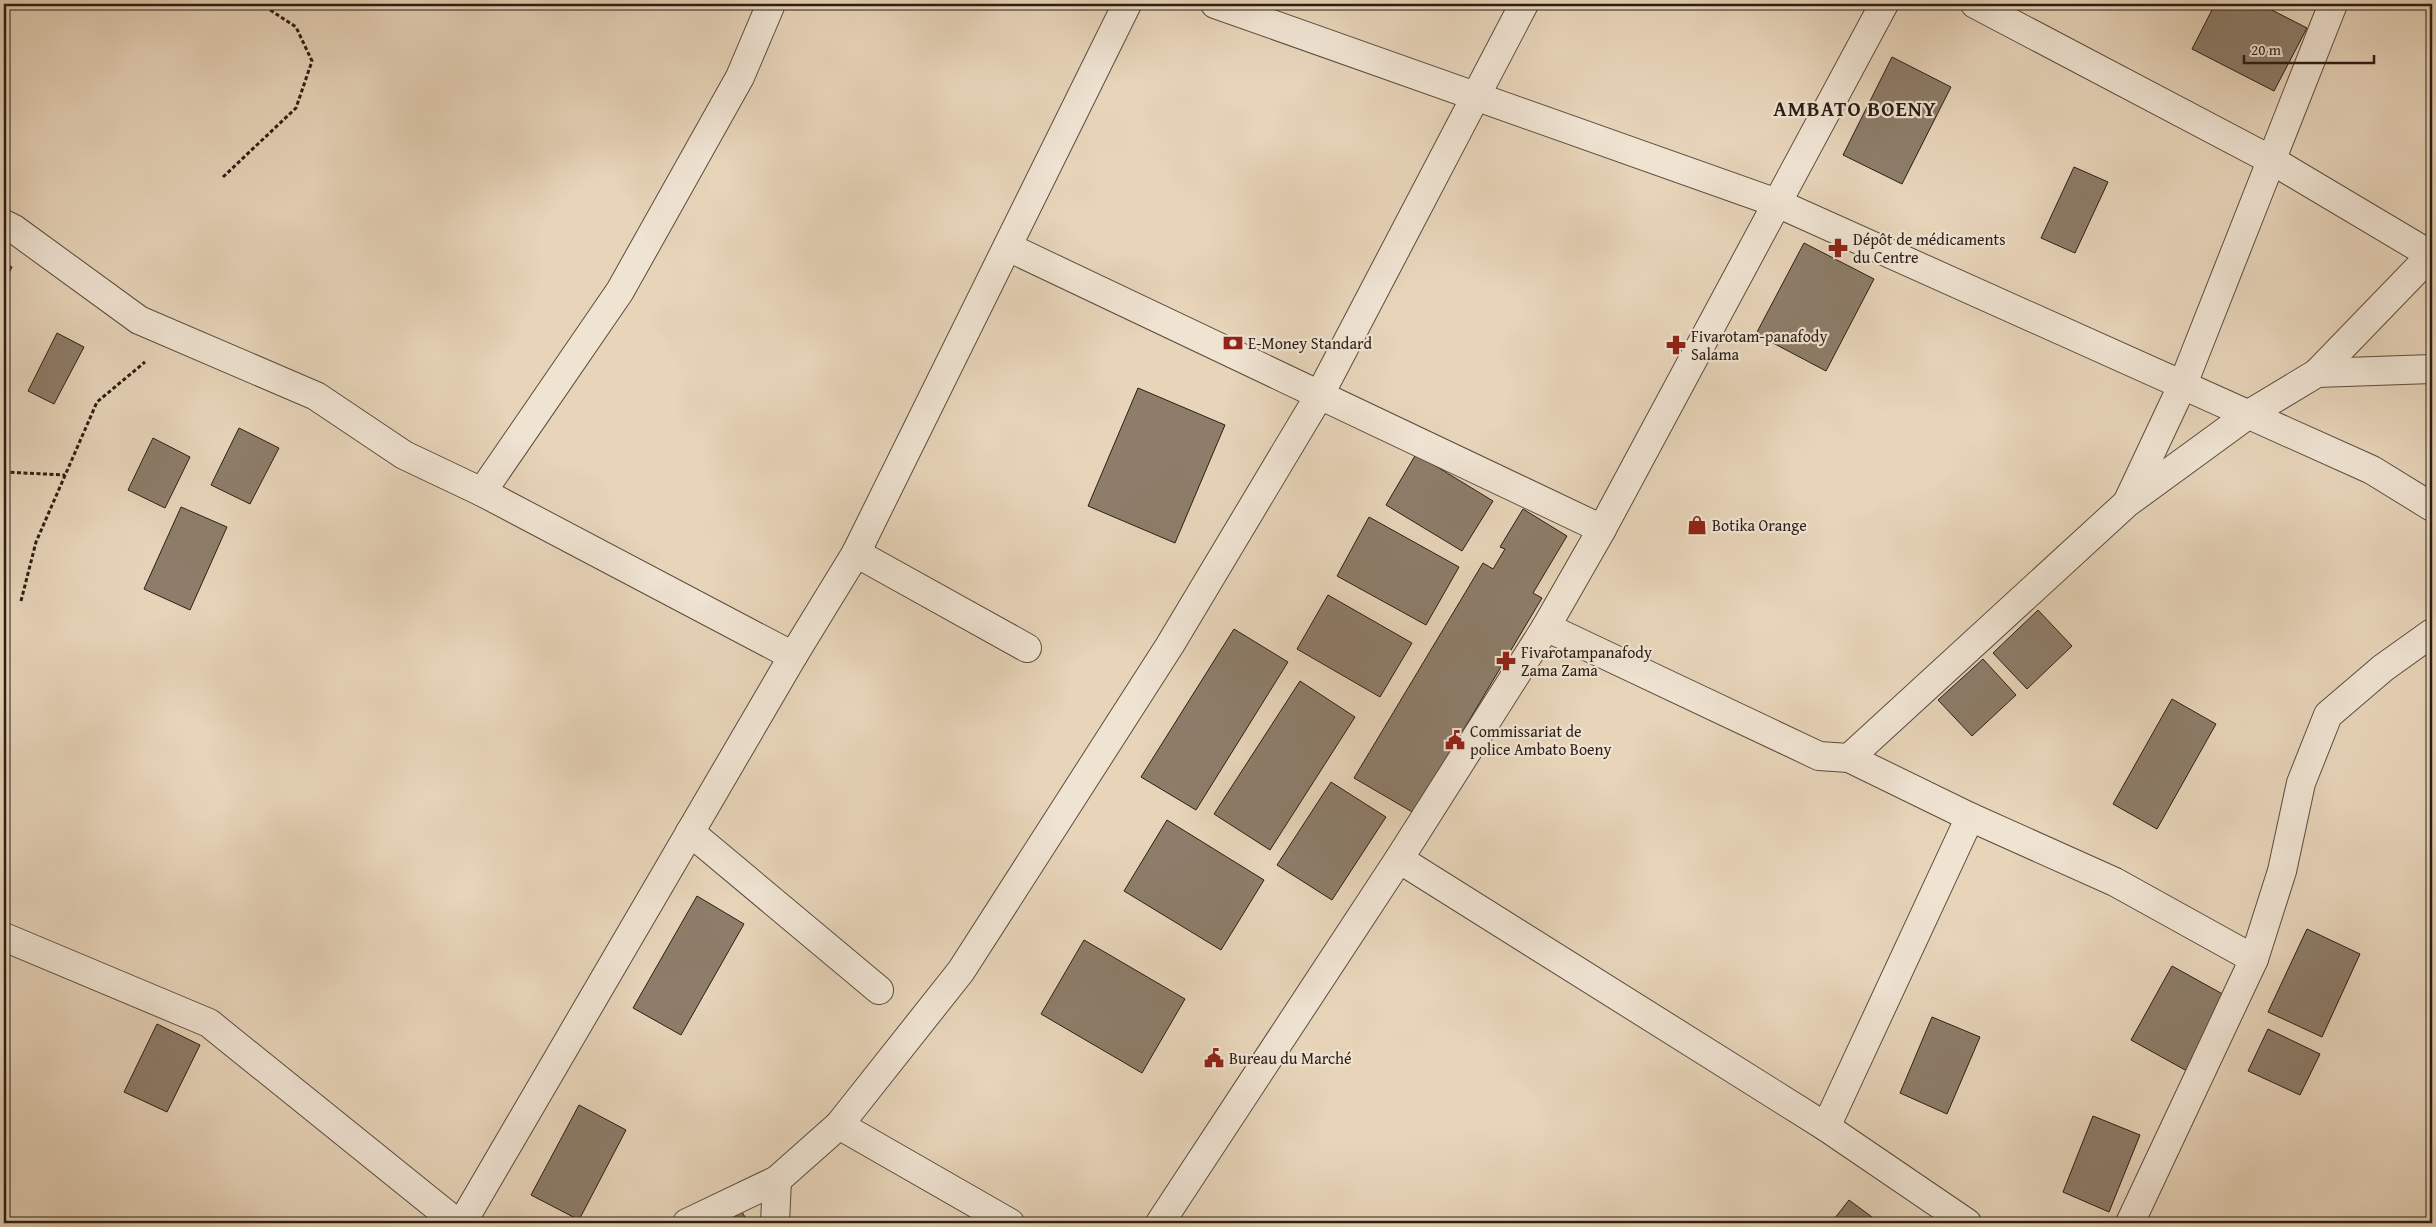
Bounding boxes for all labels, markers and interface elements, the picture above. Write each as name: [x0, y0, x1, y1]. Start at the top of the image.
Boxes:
scale bar: [2244, 32, 2374, 64]
text: 20 m: [2251, 39, 2282, 60]
district label: AMBATO BOENY: [1773, 93, 1937, 124]
place label: Dépôt de médicaments du Centre: [1853, 227, 2006, 269]
pharmacy icon: Dépôt de médicaments du Centre: [1827, 237, 1849, 259]
place label: Fivarotam-panafody Salama: [1691, 324, 1827, 366]
place label: E-Money Standard: [1248, 331, 1372, 355]
bank icon: E-Money Standard: [1222, 332, 1244, 354]
pharmacy icon: Fivarotam-panafody Salama: [1665, 334, 1687, 356]
place label: Botika Orange: [1712, 513, 1807, 537]
shop icon: Botika Orange: [1686, 514, 1708, 536]
place label: Fivarotampanafody Zama Zama: [1521, 640, 1652, 682]
pharmacy icon: Fivarotampanafody Zama Zama: [1495, 650, 1517, 672]
place label: Commissariat de police Ambato Boeny: [1470, 719, 1612, 761]
public building icon: Commissariat de police Ambato Boeny: [1444, 729, 1466, 751]
place label: Bureau du Marché: [1229, 1046, 1351, 1070]
public building icon: Bureau du Marché: [1203, 1047, 1225, 1069]

